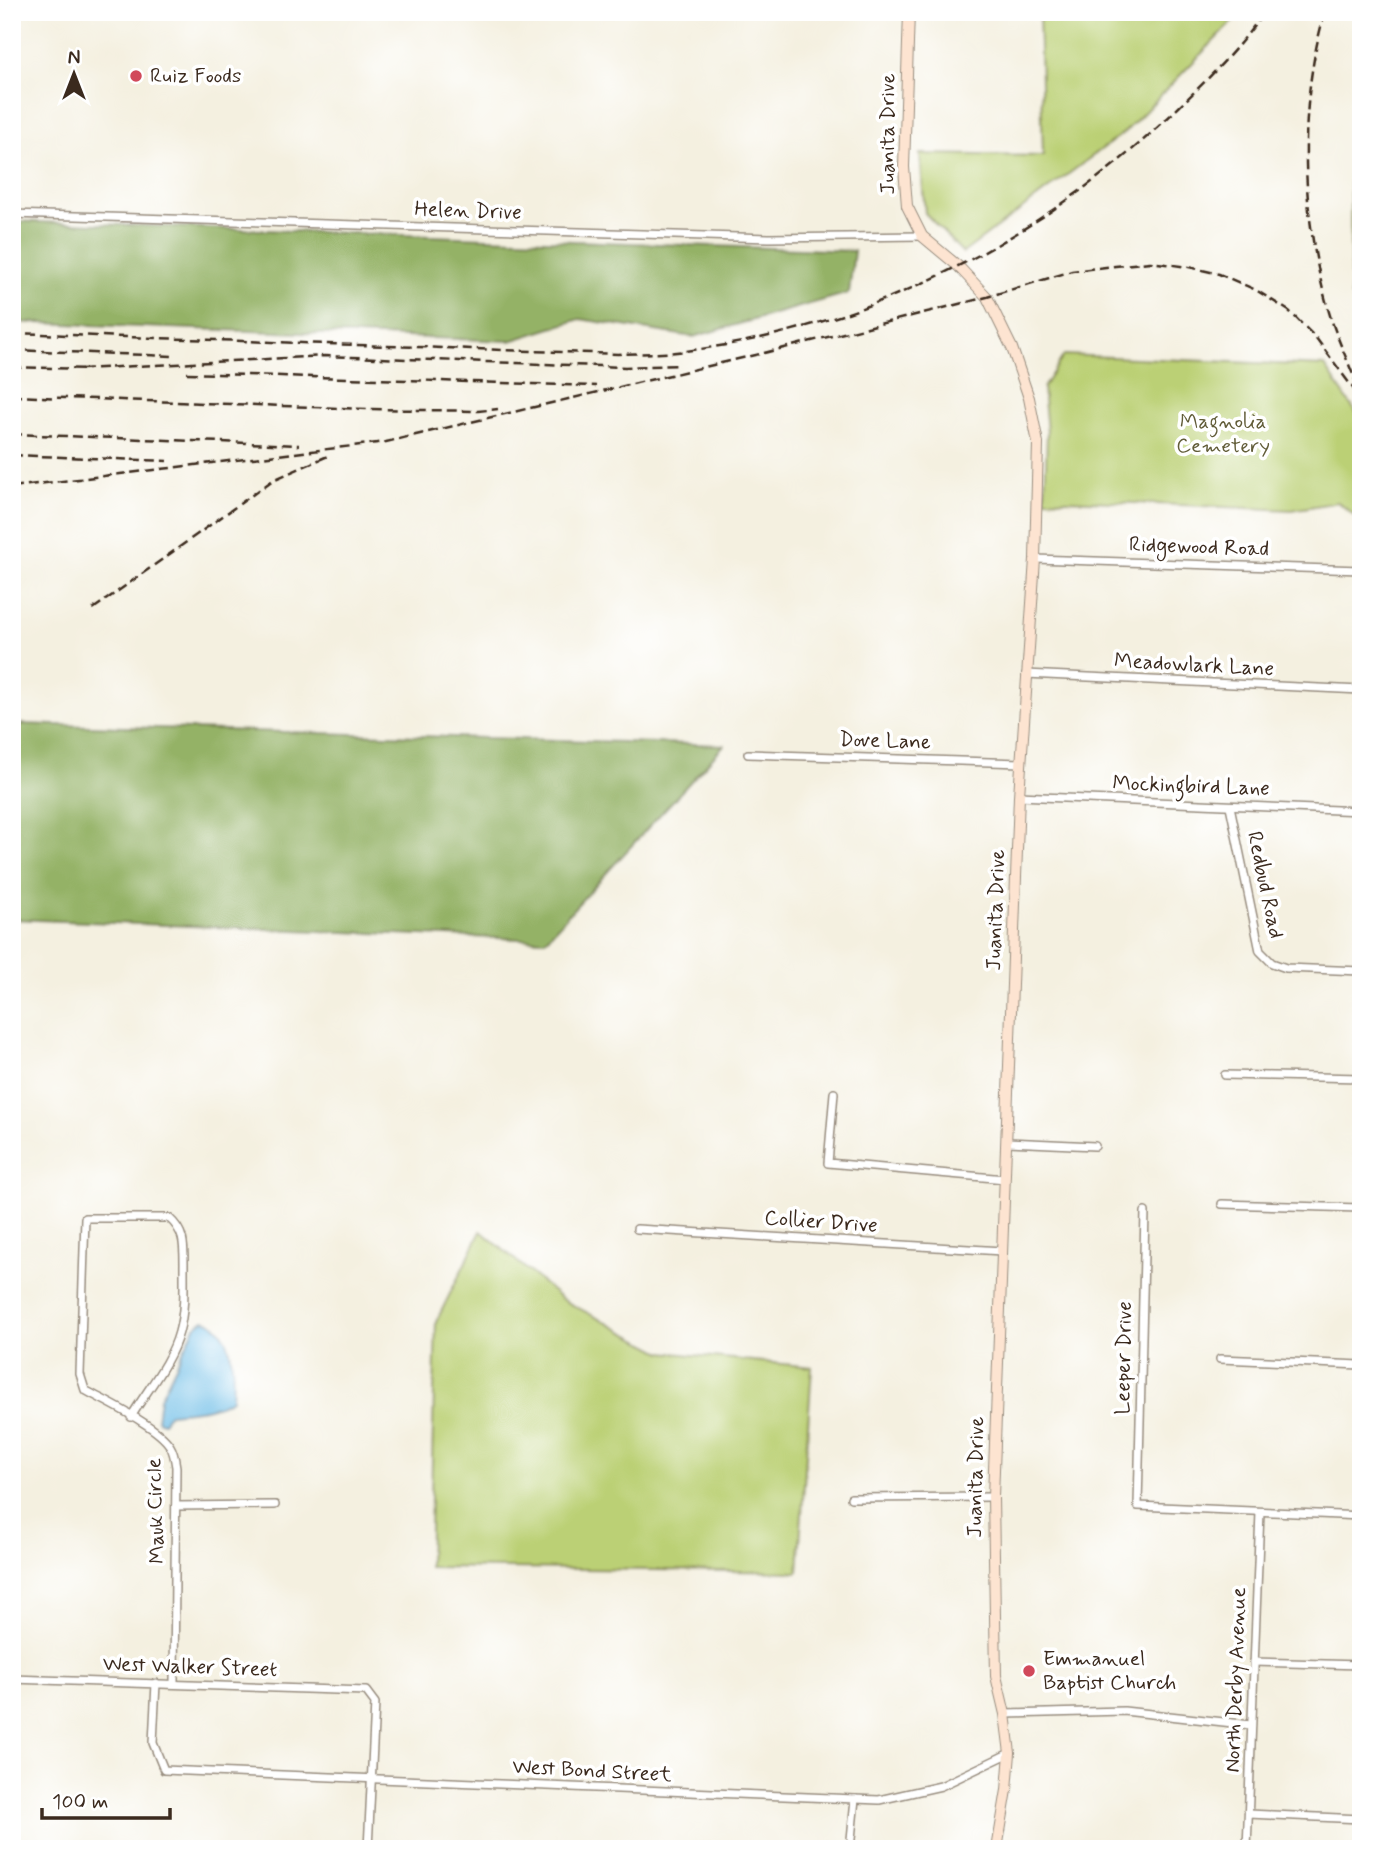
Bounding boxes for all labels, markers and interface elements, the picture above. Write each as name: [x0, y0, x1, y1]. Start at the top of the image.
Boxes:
north arrow: [38, 38, 108, 108]
text: N: [68, 46, 80, 71]
place label: Ruiz Foods: [150, 62, 241, 90]
marker: Ruiz Foods: [128, 68, 144, 84]
street label: Juanita Drive: [874, 73, 902, 195]
street label: Helen Drive: [414, 195, 522, 227]
park label: Magnolia Cemetery: [1176, 408, 1270, 460]
street label: Ridgewood Road: [1128, 531, 1270, 564]
street label: Meadowlark Lane: [1113, 647, 1275, 683]
street label: Dove Lane: [839, 725, 931, 757]
street label: Mockingbird Lane: [1112, 769, 1270, 805]
street label: Redbud Road: [1240, 829, 1290, 941]
street label: Juanita Drive: [980, 849, 1012, 971]
street label: Collier Drive: [763, 1204, 879, 1240]
street label: Leeper Drive: [1109, 1301, 1139, 1415]
street label: Juanita Drive: [961, 1416, 991, 1538]
street label: Mauk Circle: [140, 1458, 172, 1564]
street label: North Derby Avenue: [1219, 1587, 1253, 1773]
place label: Emmanuel Baptist Church: [1043, 1645, 1176, 1697]
street label: West Walker Street: [102, 1650, 278, 1684]
marker: Emmanuel Baptist Church: [1021, 1663, 1037, 1679]
street label: West Bond Street: [512, 1753, 673, 1789]
scale bar: [42, 1777, 170, 1821]
text: 100 m: [52, 1788, 108, 1816]

